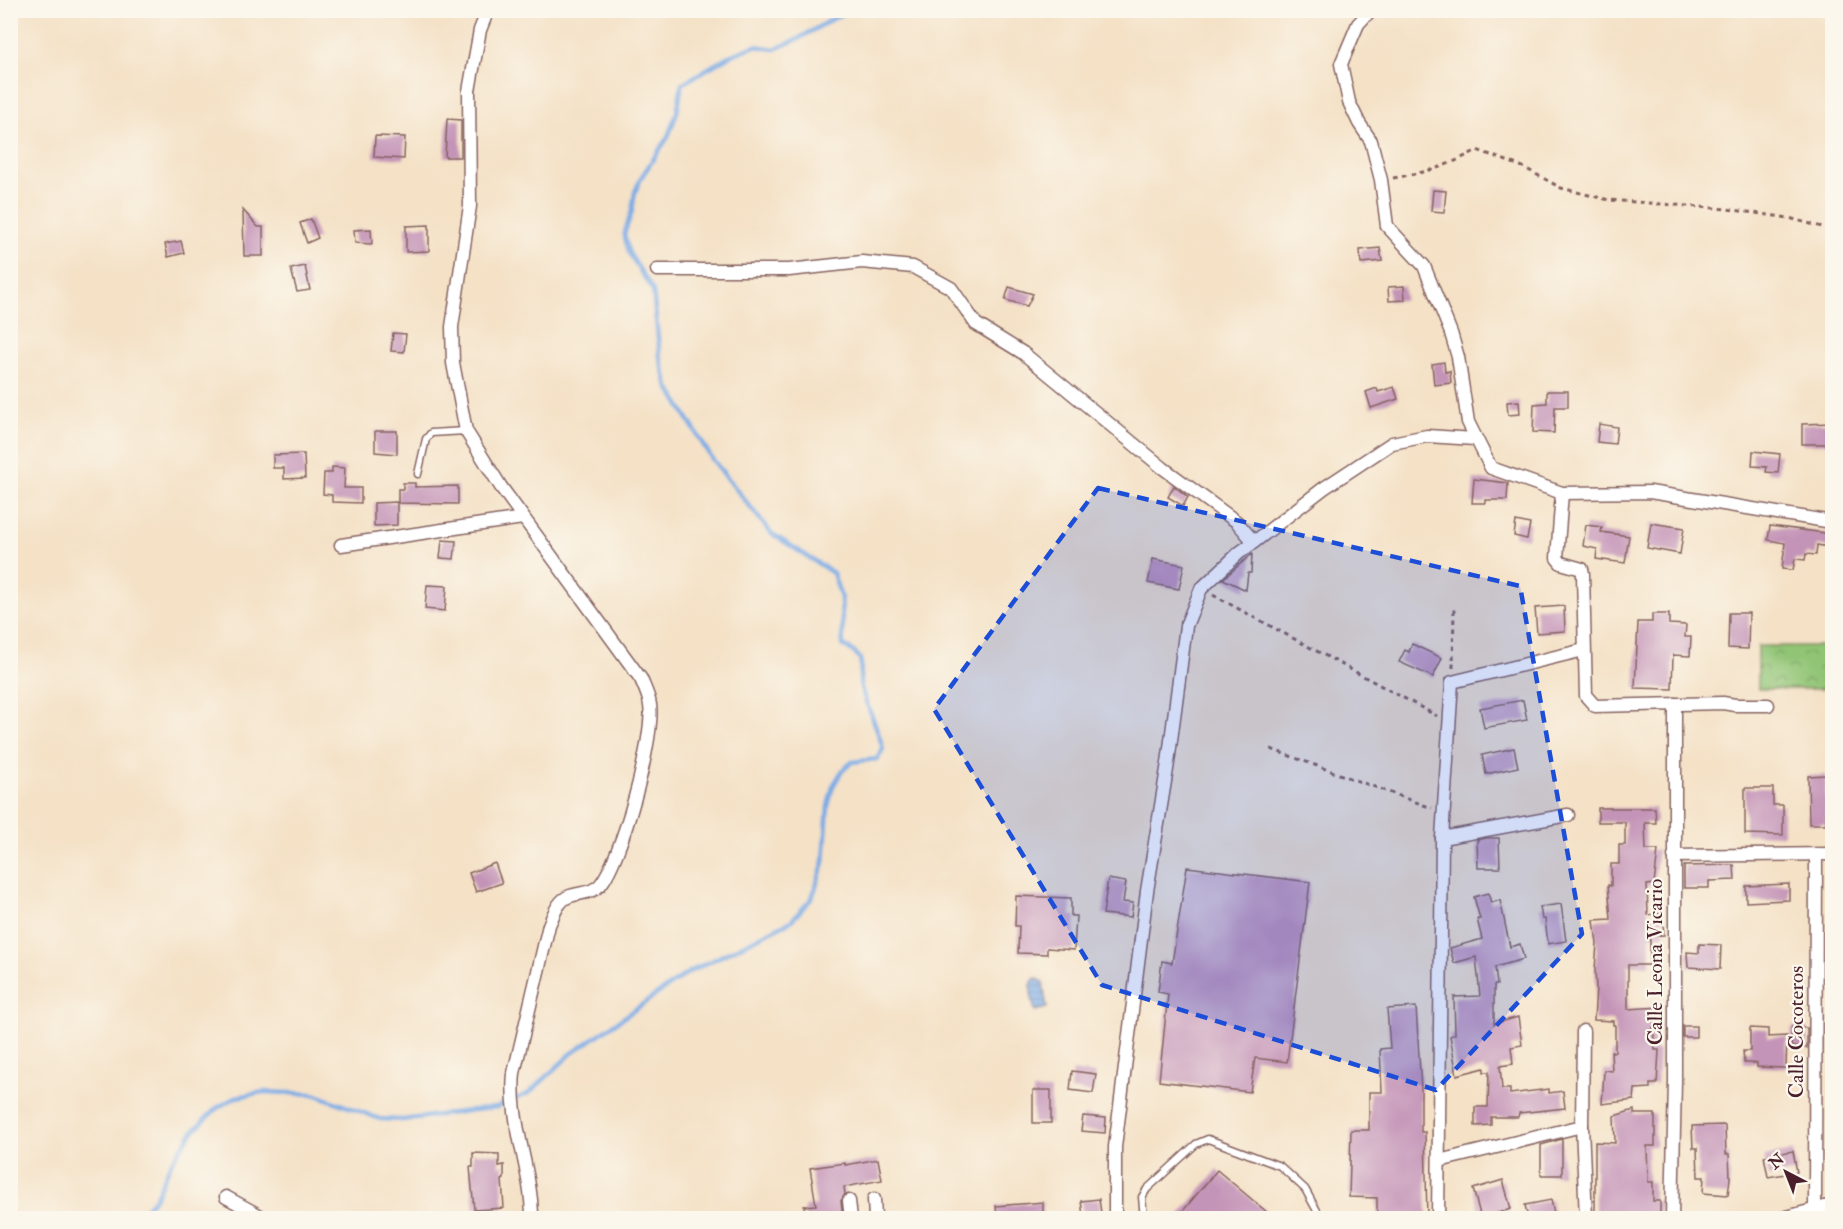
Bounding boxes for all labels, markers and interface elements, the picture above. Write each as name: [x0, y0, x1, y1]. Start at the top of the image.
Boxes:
street label: Calle Leona Vicario: [1642, 879, 1669, 1045]
street label: Calle Cocoteros: [1783, 966, 1810, 1098]
north arrow: [1756, 1142, 1816, 1202]
text: N: [1764, 1149, 1789, 1174]

